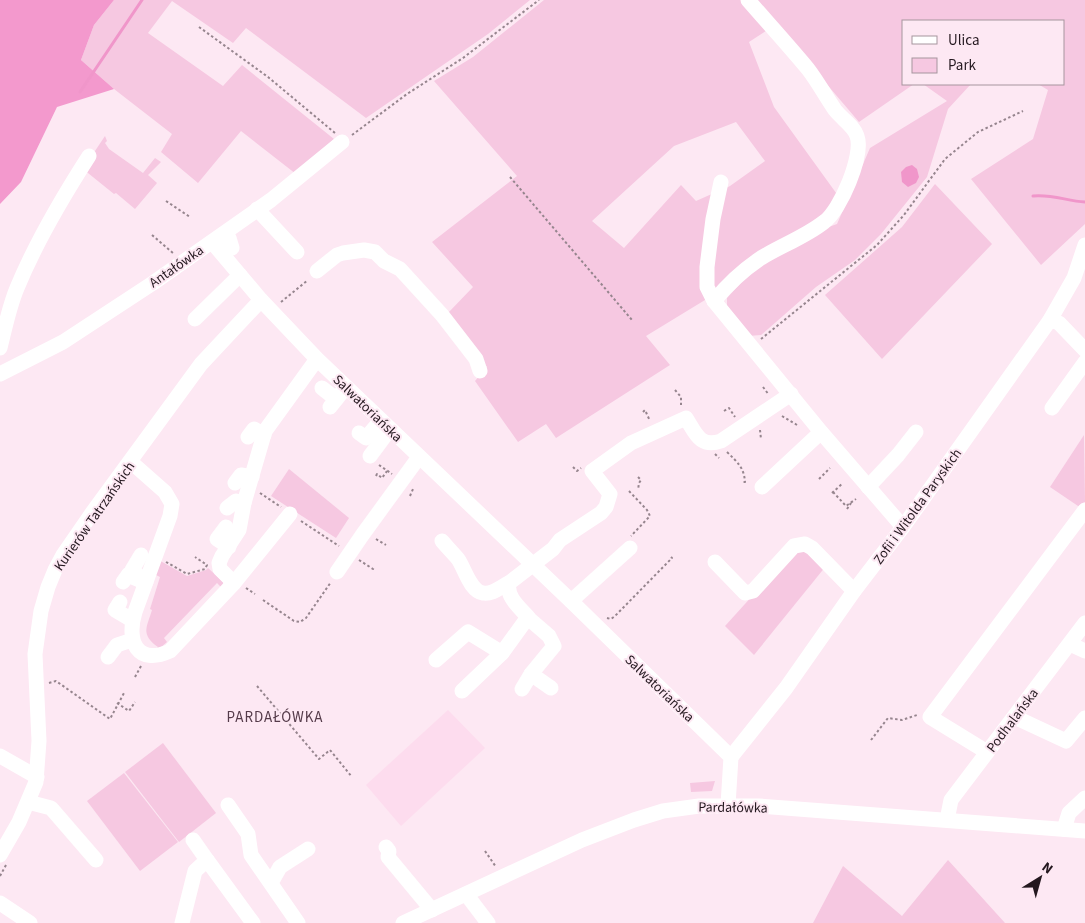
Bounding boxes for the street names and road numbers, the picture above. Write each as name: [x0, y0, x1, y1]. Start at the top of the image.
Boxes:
street label: Antałówka: [145, 241, 208, 293]
street label: Salwatoriańska: [328, 370, 407, 447]
street label: Zofii i Witolda Paryskich: [869, 444, 967, 569]
street label: Kurierów Tatrzańskich: [50, 458, 140, 575]
street label: Salwatoriańska: [620, 650, 699, 727]
street label: Podhalańska: [982, 684, 1044, 757]
street label: Pardałówka: [698, 797, 768, 819]

